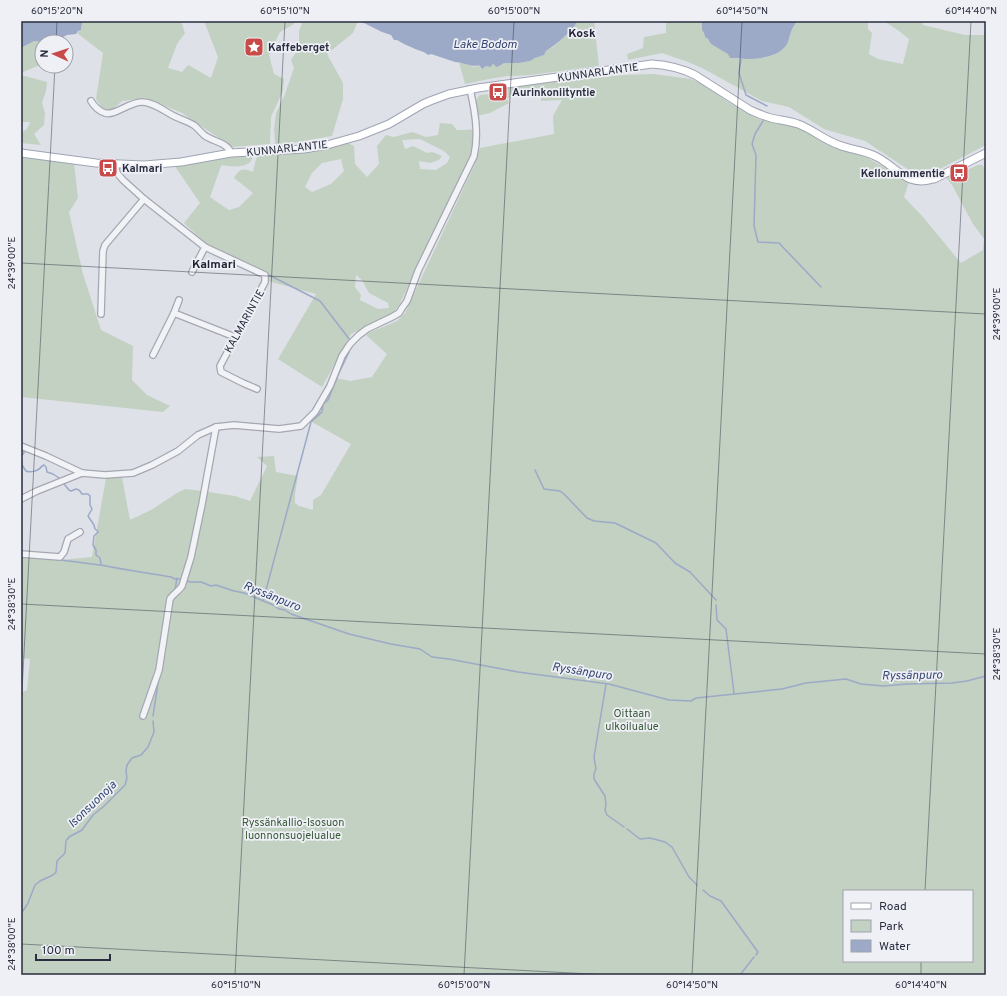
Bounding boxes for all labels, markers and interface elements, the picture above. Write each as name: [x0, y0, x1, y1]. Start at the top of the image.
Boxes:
text: 60°15'20"N: [31, 5, 83, 18]
text: 60°15'10"N: [260, 5, 310, 18]
text: 60°15'00"N: [488, 5, 540, 18]
text: 60°14'50"N: [716, 5, 768, 18]
text: 60°14'40"N: [945, 5, 997, 18]
district label: Kosk: [568, 26, 596, 42]
north arrow: [34, 34, 74, 74]
place icon: Kaffeberget: [243, 36, 265, 58]
water label: Lake Bodom: [453, 37, 517, 53]
place label: Kaffeberget: [268, 41, 329, 55]
text: N: [38, 49, 52, 58]
street label: KUNNARLANTIE: [557, 60, 640, 86]
bus stop icon: Aurinkoniityntie: [487, 81, 509, 103]
place label: Aurinkoniityntie: [512, 86, 595, 100]
street label: KUNNARLANTIE: [246, 138, 329, 160]
bus stop icon: Kalmari: [97, 157, 119, 179]
place label: Kalmari: [122, 162, 162, 176]
bus stop icon: Kellonummentie: [948, 162, 970, 184]
place label: Kellonummentie: [861, 167, 945, 181]
text: 24°39'00"E: [6, 236, 19, 290]
district label: Kalmari: [192, 257, 236, 273]
street label: KALMARINTIE: [222, 287, 268, 356]
text: 24°39'00"E: [991, 287, 1004, 341]
text: 24°38'30"E: [6, 578, 19, 630]
water label: Ryssänpuro: [241, 578, 303, 616]
text: 24°38'30"E: [991, 628, 1004, 680]
water label: Ryssänpuro: [551, 659, 614, 685]
water label: Ryssänpuro: [882, 667, 943, 685]
park label: Oittaan ulkoilualue: [605, 707, 659, 734]
water label: Isonsuonoja: [65, 777, 121, 832]
park label: Ryssänkallio-Isosuon luonnonsuojelualue: [242, 816, 344, 843]
legend: [843, 890, 973, 962]
text: Road: [879, 899, 907, 915]
text: 24°38'00"E: [6, 917, 19, 971]
text: Park: [879, 919, 904, 935]
scale bar: [36, 936, 110, 962]
text: Water: [879, 939, 911, 955]
text: 100 m: [42, 943, 75, 959]
text: 60°15'10"N: [211, 979, 261, 992]
text: 60°15'00"N: [438, 979, 490, 992]
text: 60°14'50"N: [666, 979, 718, 992]
text: 60°14'40"N: [895, 979, 947, 992]

